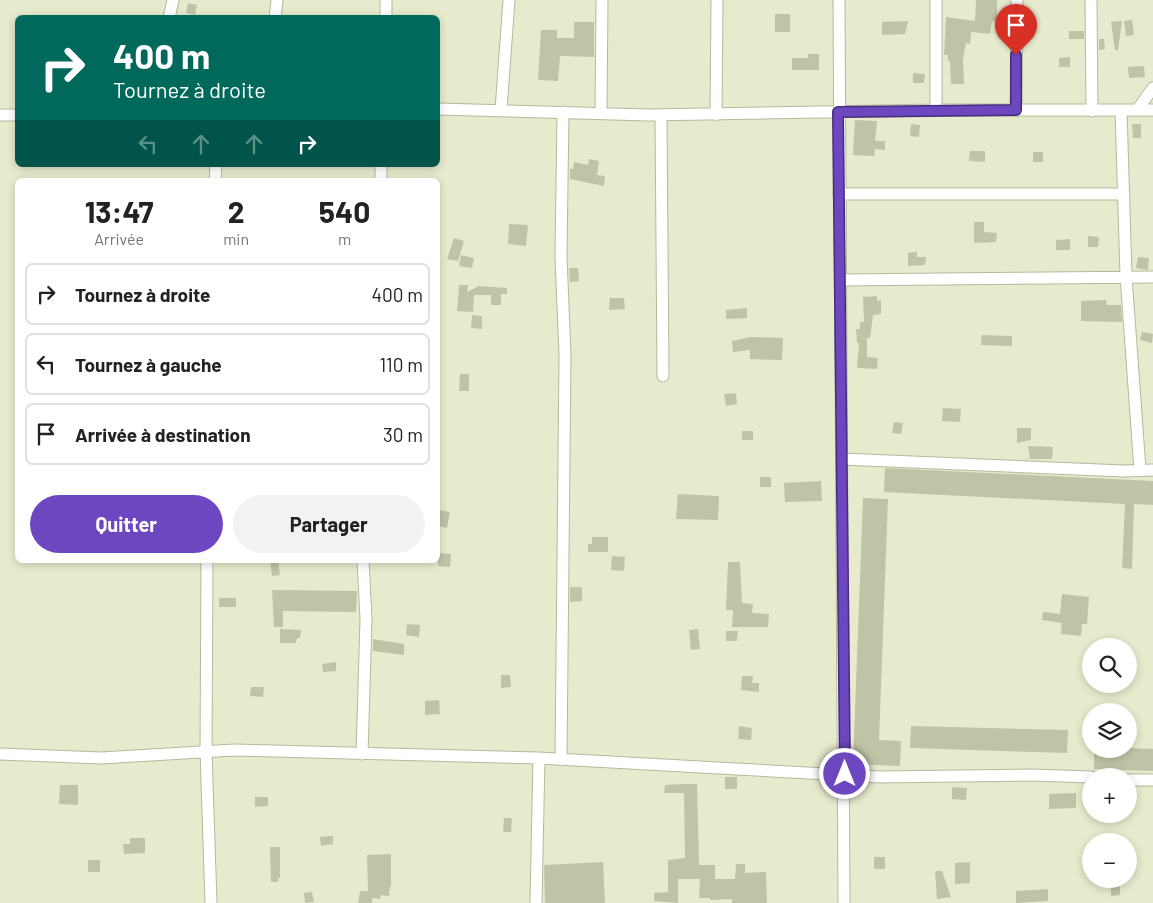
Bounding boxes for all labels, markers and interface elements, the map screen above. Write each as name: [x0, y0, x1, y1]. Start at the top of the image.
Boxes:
pin: [995, 4, 1037, 55]
icon: arrive: [1002, 11, 1030, 39]
text: 400 m: [113, 34, 210, 76]
icon: right: [30, 35, 95, 100]
text: Tournez à droite: [113, 76, 266, 102]
icon: left: [134, 130, 162, 158]
icon: ahead: [187, 130, 215, 158]
icon: ahead: [240, 130, 268, 158]
icon: right: [293, 130, 321, 158]
text: 13:47: [85, 193, 153, 229]
text: 2: [228, 193, 245, 229]
text: 540: [319, 193, 370, 229]
text: Arrivée: [94, 229, 144, 248]
text: min: [223, 229, 249, 248]
text: m: [338, 229, 351, 248]
icon: right: [32, 280, 60, 308]
text: Tournez à droite: [75, 283, 211, 306]
text: 400 m: [372, 283, 423, 306]
icon: left: [32, 350, 60, 378]
text: Tournez à gauche: [75, 353, 222, 376]
text: 110 m: [379, 353, 423, 376]
icon: arrive: [32, 420, 60, 448]
text: Arrivée à destination: [75, 423, 251, 446]
text: 30 m: [383, 423, 423, 446]
button: Quitter: [30, 495, 223, 553]
button: Partager: [233, 495, 425, 553]
map controls: [1082, 638, 1137, 888]
button: search: [1082, 638, 1137, 693]
button: layers: [1082, 703, 1137, 758]
position arrow: [818, 747, 870, 799]
button: +: [1082, 768, 1137, 823]
button: −: [1082, 833, 1137, 888]

